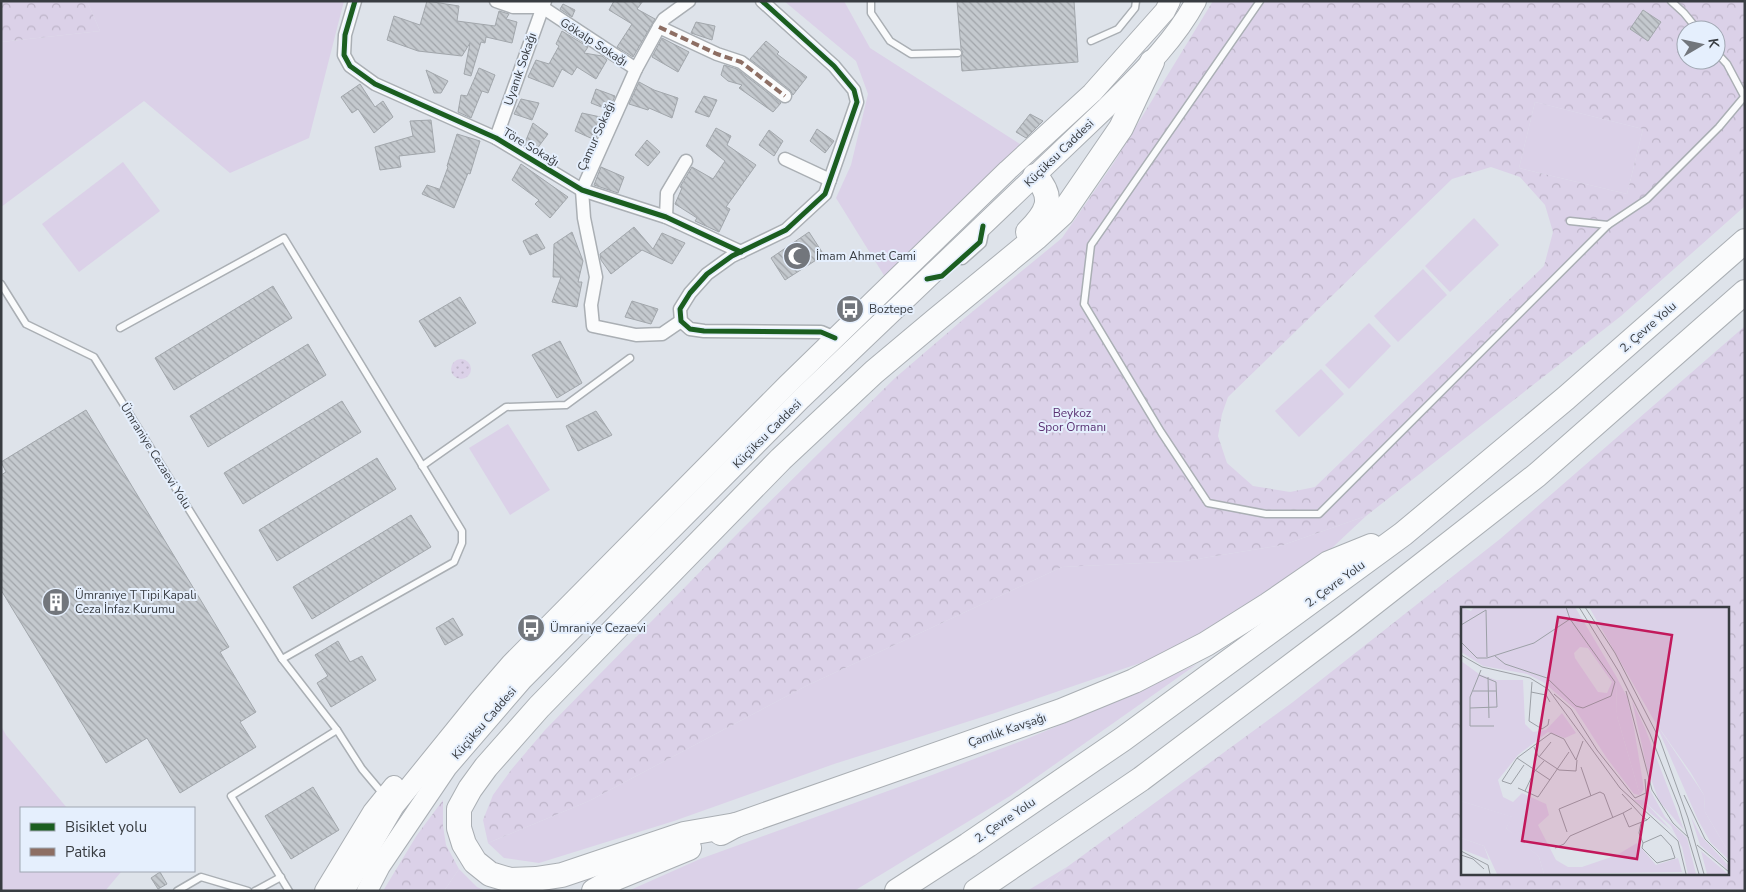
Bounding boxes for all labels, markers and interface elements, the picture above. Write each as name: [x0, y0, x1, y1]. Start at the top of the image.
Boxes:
street label: Gökalp Sokağı: [557, 14, 631, 70]
north arrow: [1676, 20, 1726, 70]
street label: Uyanık Sokağı: [500, 30, 540, 108]
text: K: [1703, 37, 1724, 50]
street label: Çamur Sokağı: [573, 99, 619, 173]
street label: Küçüksu Caddesi: [1021, 116, 1097, 190]
street label: Töre Sokağı: [500, 124, 562, 170]
mosque icon: İmam Ahmet Cami: [782, 241, 812, 271]
place label: İmam Ahmet Cami: [816, 248, 916, 264]
bus stop icon: Boztepe: [835, 294, 865, 324]
street label: 2. Çevre Yolu: [1616, 298, 1680, 356]
place label: Boztepe: [869, 301, 913, 317]
street label: Küçüksu Caddesi: [729, 396, 805, 472]
street label: Ümraniye Cezaevi Yolu: [117, 400, 195, 512]
park label: Beykoz Spor Ormanı: [1038, 405, 1106, 435]
street label: 2. Çevre Yolu: [1302, 557, 1368, 611]
building icon: Ümraniye T Tipi Kapalı Ceza İnfaz Kurumu: [41, 587, 71, 617]
place label: Ümraniye T Tipi Kapalı Ceza İnfaz Kurumu: [75, 587, 197, 617]
inset map: [1461, 607, 1728, 874]
bus stop icon: Ümraniye Cezaevi: [516, 613, 546, 643]
place label: Ümraniye Cezaevi: [550, 620, 646, 636]
street label: Küçüksu Caddesi: [448, 683, 520, 763]
street label: Çamlık Kavşağı: [966, 709, 1048, 751]
street label: 2. Çevre Yolu: [972, 794, 1038, 846]
legend: [20, 807, 195, 872]
text: Bisiklet yolu: [65, 817, 147, 837]
text: Patika: [65, 842, 106, 862]

